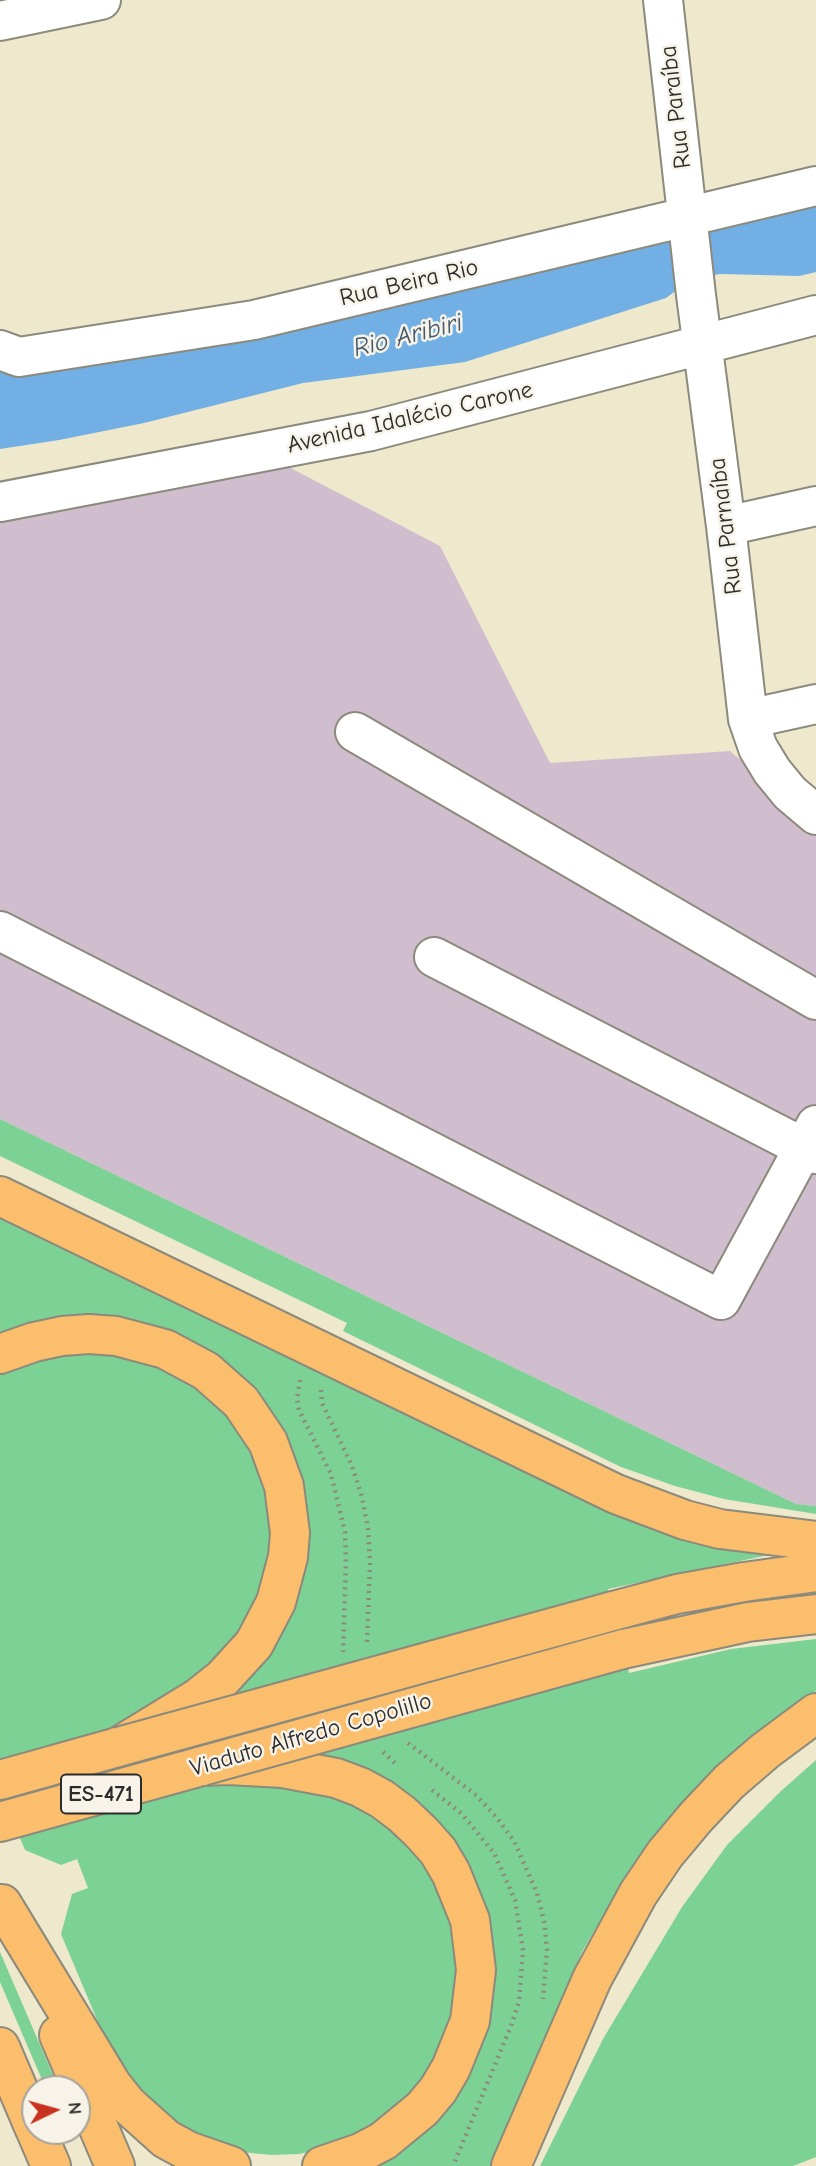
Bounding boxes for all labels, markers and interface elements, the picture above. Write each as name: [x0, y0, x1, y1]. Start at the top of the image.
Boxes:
street label: Rua Paraíba: [654, 44, 698, 170]
street label: Rua Beira Rio: [337, 253, 481, 313]
water label: Rio Aribiri: [350, 307, 466, 365]
street label: Avenida Idalécio Carone: [284, 376, 536, 460]
street label: Rua Parnaíba: [703, 456, 749, 596]
street label: Viaduto Alfredo Copolillo: [187, 1687, 435, 1783]
road number: ES-471: [61, 1774, 141, 1814]
north arrow: [21, 2075, 91, 2145]
text: N: [63, 2101, 86, 2115]

